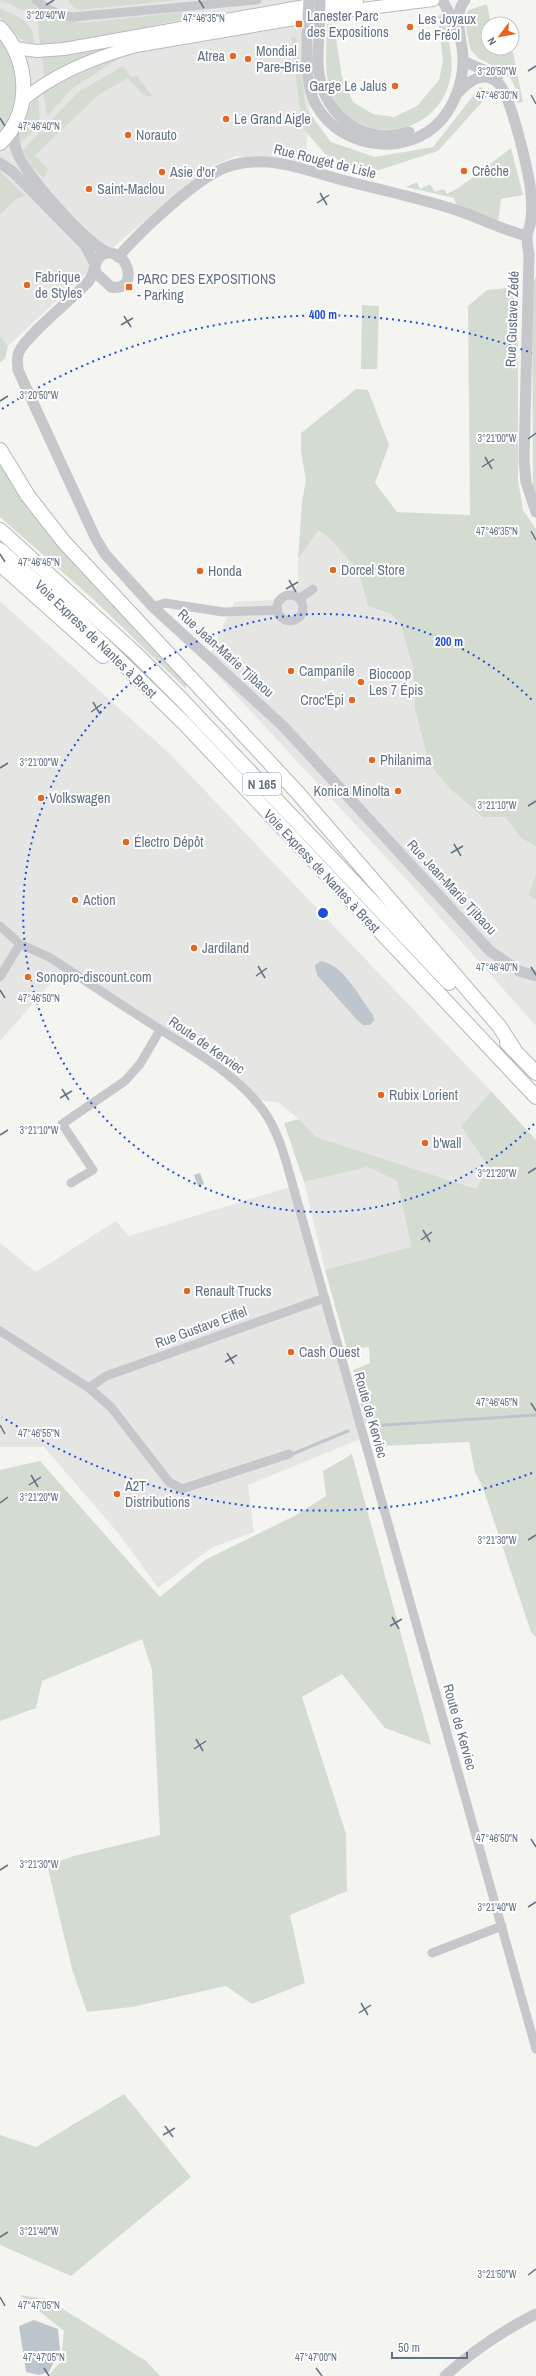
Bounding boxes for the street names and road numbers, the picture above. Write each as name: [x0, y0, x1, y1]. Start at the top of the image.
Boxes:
street label: Rue Rouget de Lisle: [272, 140, 378, 182]
street label: Rue Gustave Zédé: [501, 271, 523, 367]
street label: Voie Express de Nantes à Brest: [31, 576, 161, 702]
street label: Rue Jean-Marie Tjibaou: [174, 605, 278, 701]
road number: N 165: [243, 773, 281, 795]
street label: Voie Express de Nantes à Brest: [260, 805, 384, 937]
street label: Rue Jean-Marie Tjibaou: [403, 836, 501, 938]
street label: Route de Kerviec: [166, 1012, 249, 1078]
street label: Rue Gustave Eiffel: [153, 1302, 249, 1352]
street label: Route de Kerviec: [350, 1370, 392, 1460]
street label: Route de Kerviec: [439, 1682, 481, 1772]

